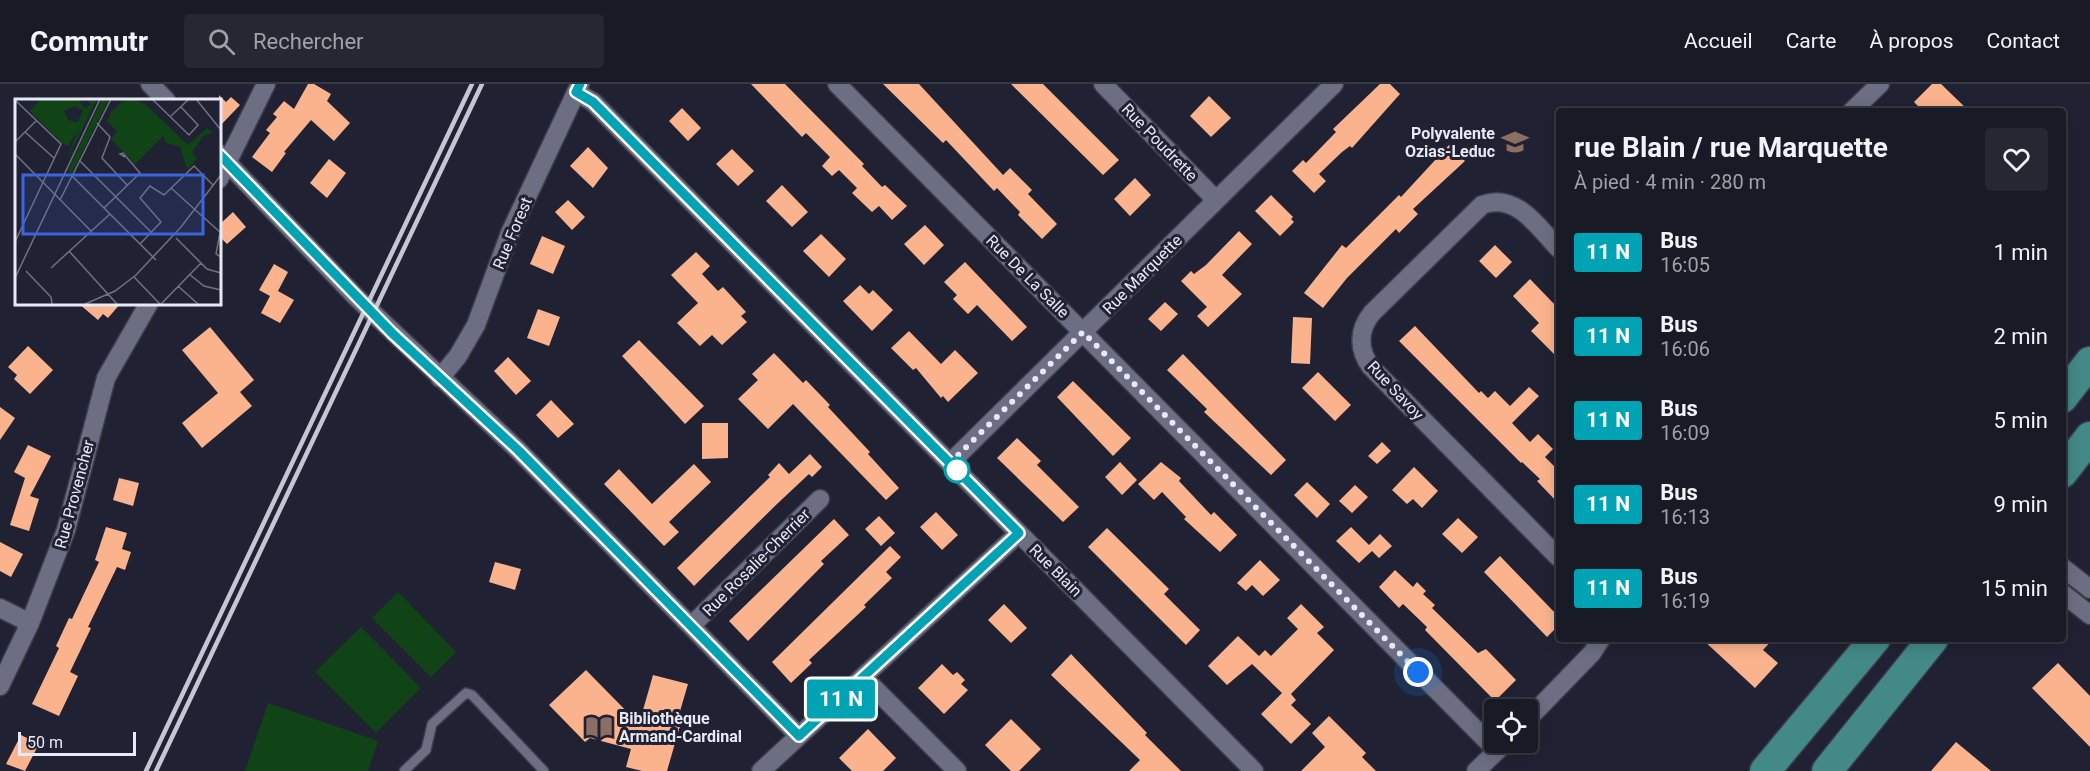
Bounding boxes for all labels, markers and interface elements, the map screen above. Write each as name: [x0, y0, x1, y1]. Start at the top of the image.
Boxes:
search box: [184, 14, 604, 68]
text: Commutr: [30, 25, 148, 58]
icon: search: [205, 25, 238, 58]
text: Rechercher: [253, 29, 364, 54]
text: Accueil: [1684, 29, 1753, 53]
text: Carte: [1786, 29, 1836, 53]
text: À propos: [1869, 29, 1954, 53]
text: Contact: [1987, 29, 2060, 53]
inset map: [15, 99, 220, 304]
street label: Rue Poudrette: [1118, 99, 1201, 185]
place label: Polyvalente Ozias-Leduc: [1405, 124, 1495, 161]
school or university icon: Polyvalente Ozias-Leduc: [1500, 127, 1530, 157]
button: heart: [1985, 128, 2048, 191]
text: rue Blain / rue Marquette: [1574, 131, 1888, 164]
text: À pied · 4 min · 280 m: [1574, 170, 1766, 194]
street label: Rue Forest: [489, 194, 536, 272]
text: Bus: [1660, 228, 1698, 253]
street label: Rue De La Salle: [982, 231, 1073, 322]
street label: Rue Marquette: [1099, 231, 1186, 318]
text: 11 N: [1586, 240, 1630, 264]
text: 1 min: [1993, 240, 2048, 265]
text: 16:05: [1660, 253, 1710, 277]
text: Bus: [1660, 312, 1698, 337]
text: 11 N: [1586, 324, 1630, 348]
text: 2 min: [1993, 324, 2048, 349]
text: 16:06: [1660, 337, 1710, 361]
street label: Rue Savoy: [1364, 357, 1428, 424]
text: Bus: [1660, 396, 1698, 421]
text: 11 N: [1586, 408, 1630, 432]
text: 5 min: [1993, 408, 2048, 433]
text: 16:09: [1660, 421, 1710, 445]
street label: Rue Provencher: [51, 437, 98, 550]
unlabelled marker: [944, 457, 970, 483]
text: Bus: [1660, 480, 1698, 505]
text: 11 N: [1586, 492, 1630, 516]
text: 9 min: [1993, 492, 2048, 517]
street label: Rue Rosalie-Cherrier: [699, 504, 814, 620]
text: 16:13: [1660, 505, 1710, 529]
street label: Rue Blain: [1025, 540, 1086, 601]
text: Bus: [1660, 564, 1698, 589]
text: 11 N: [1586, 576, 1630, 600]
text: 15 min: [1981, 576, 2048, 601]
text: 16:19: [1660, 589, 1710, 613]
your location: [1403, 657, 1433, 687]
line badge: 11 N: [799, 680, 883, 718]
text: 11 N: [819, 687, 863, 711]
map controls: [1484, 699, 1538, 753]
button: locate: [1484, 699, 1538, 753]
place label: Bibliothèque Armand-Cardinal: [619, 709, 742, 746]
library icon: Bibliothèque Armand-Cardinal: [584, 712, 614, 742]
scale bar: [18, 729, 136, 756]
text: 50 m: [27, 733, 63, 752]

